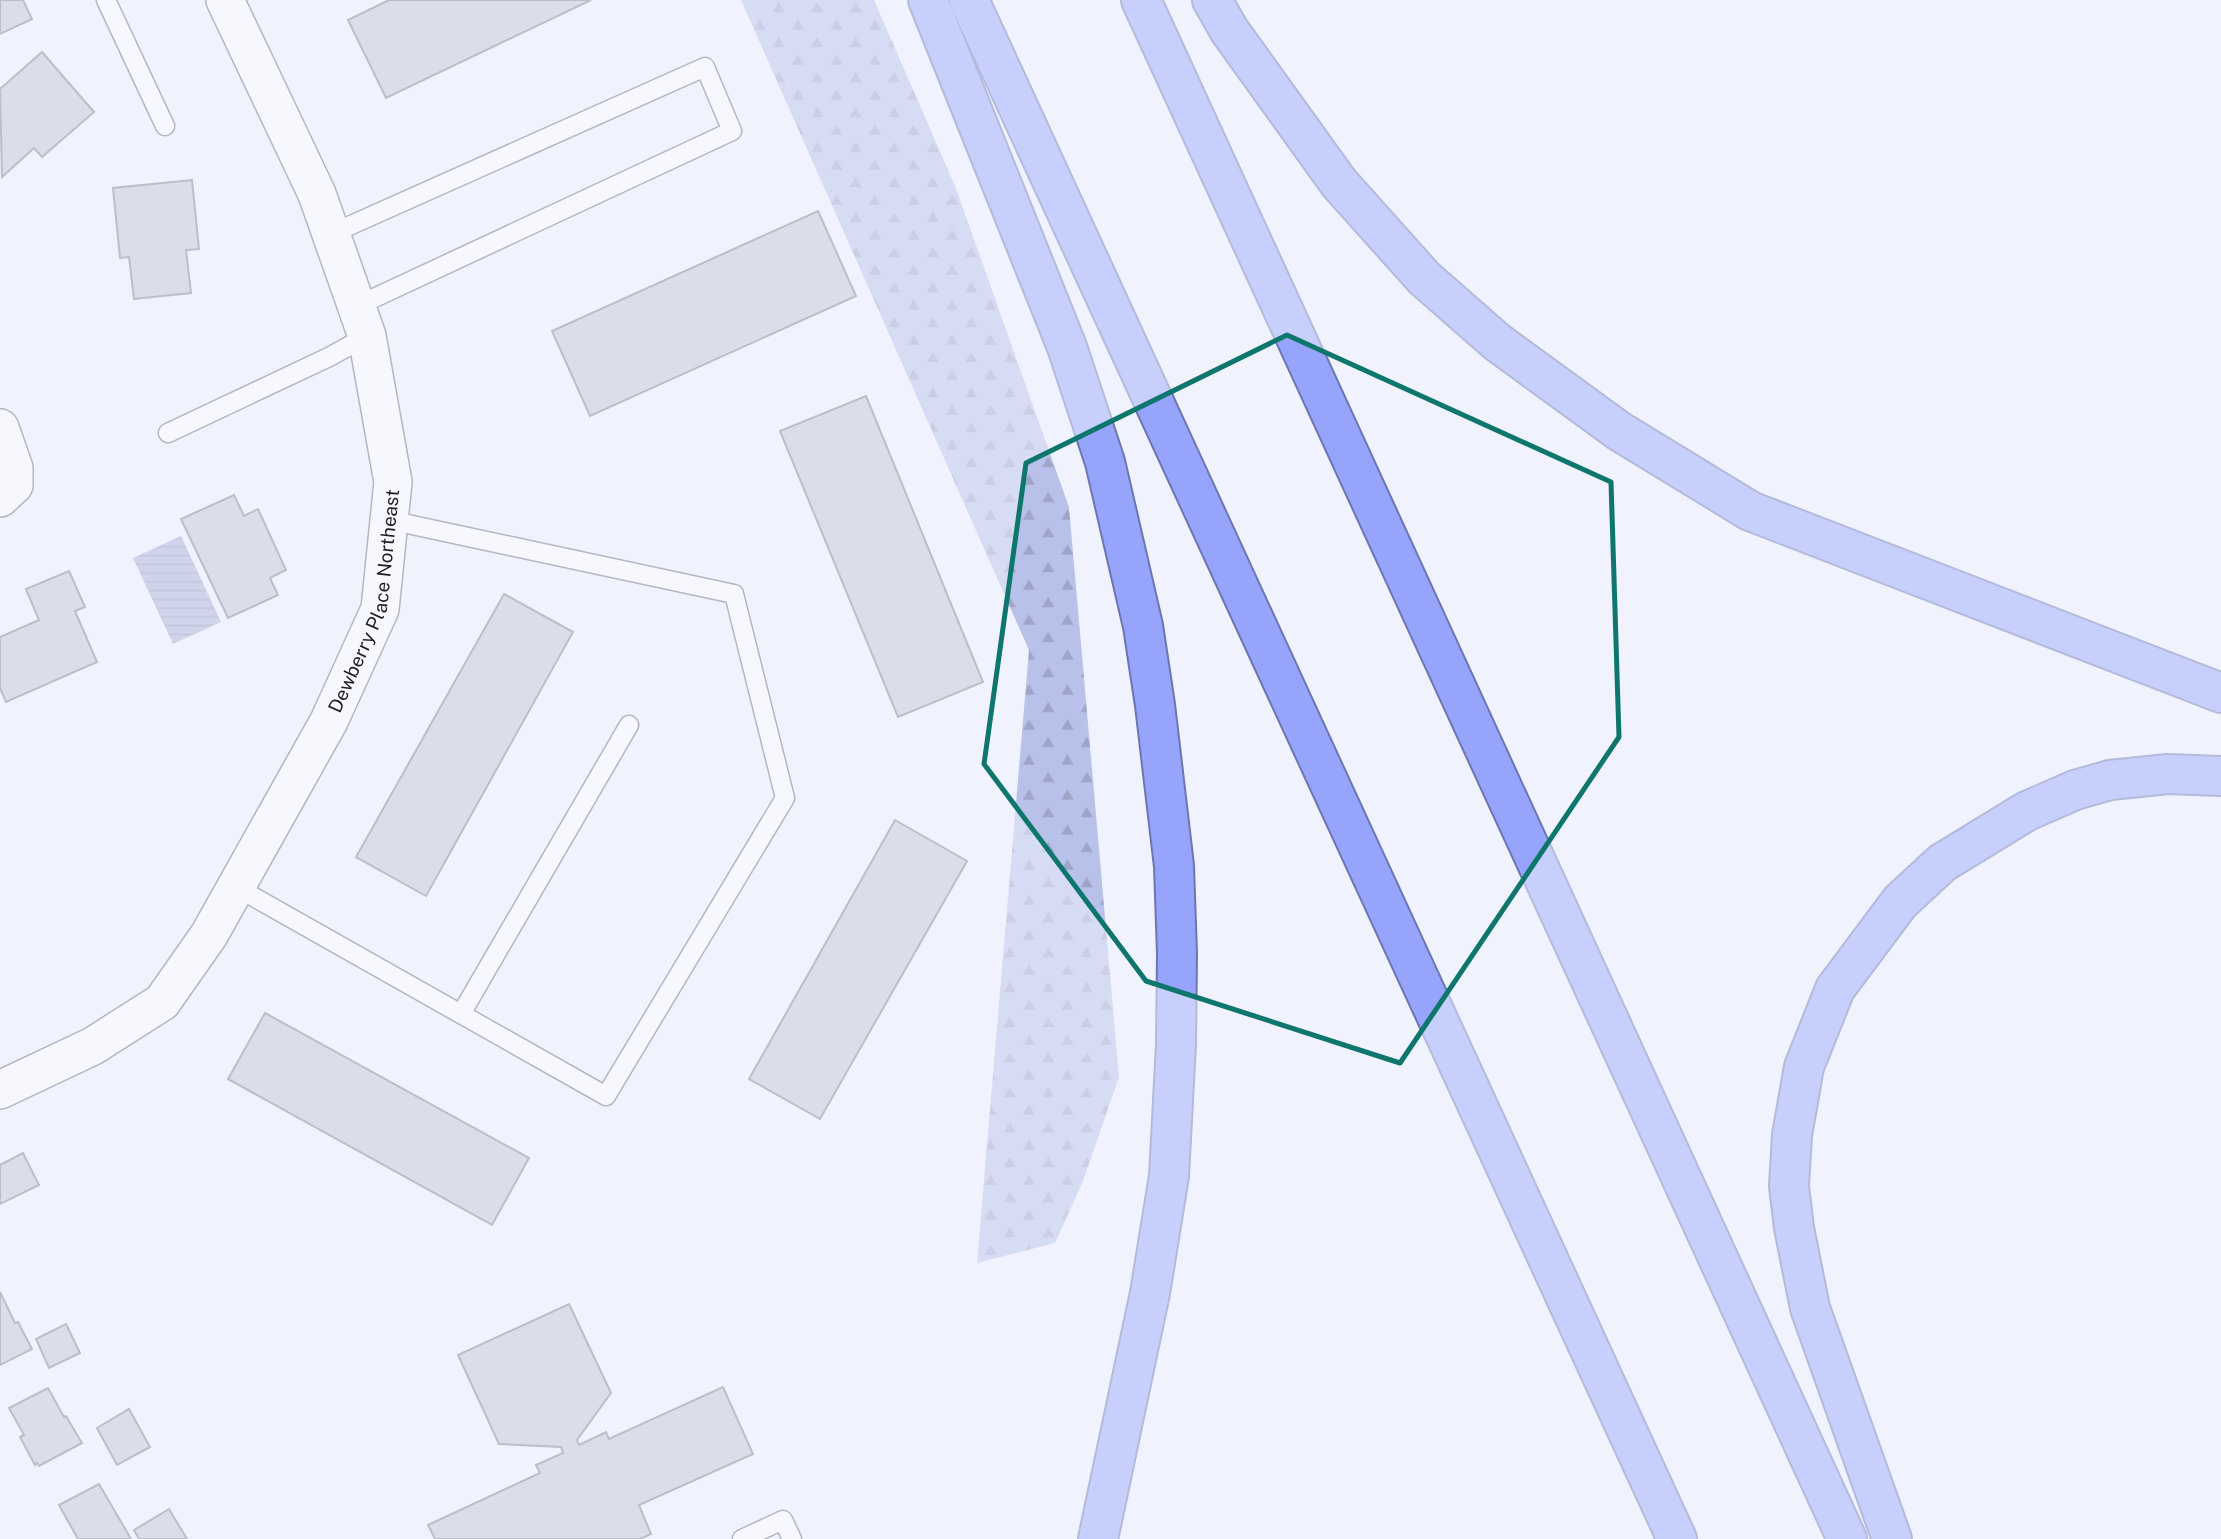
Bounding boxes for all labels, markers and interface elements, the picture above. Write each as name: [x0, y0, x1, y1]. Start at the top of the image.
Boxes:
street label: Dewberry Place Northeast: [323, 488, 403, 716]

